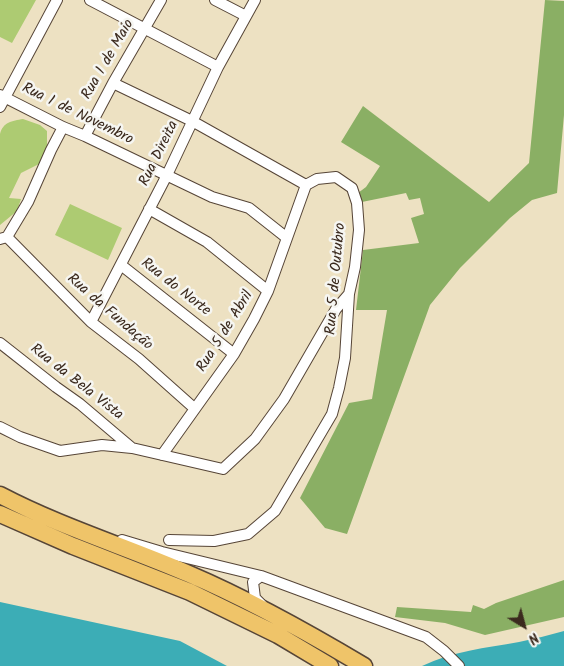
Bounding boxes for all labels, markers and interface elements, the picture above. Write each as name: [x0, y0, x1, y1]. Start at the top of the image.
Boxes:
street label: Rua 1 de Maio: [79, 17, 139, 103]
street label: Rua 1 de Novembro: [18, 80, 136, 150]
street label: Rua Direita: [136, 118, 184, 190]
street label: Rua 5 de Outubro: [323, 222, 351, 336]
street label: Rua do Norte: [136, 255, 214, 321]
street label: Rua da Fundação: [62, 271, 156, 355]
street label: Rua 5 de Abril: [194, 288, 258, 376]
street label: Rua da Bela Vista: [26, 341, 126, 425]
north arrow: [499, 601, 549, 651]
text: N: [523, 627, 543, 649]

